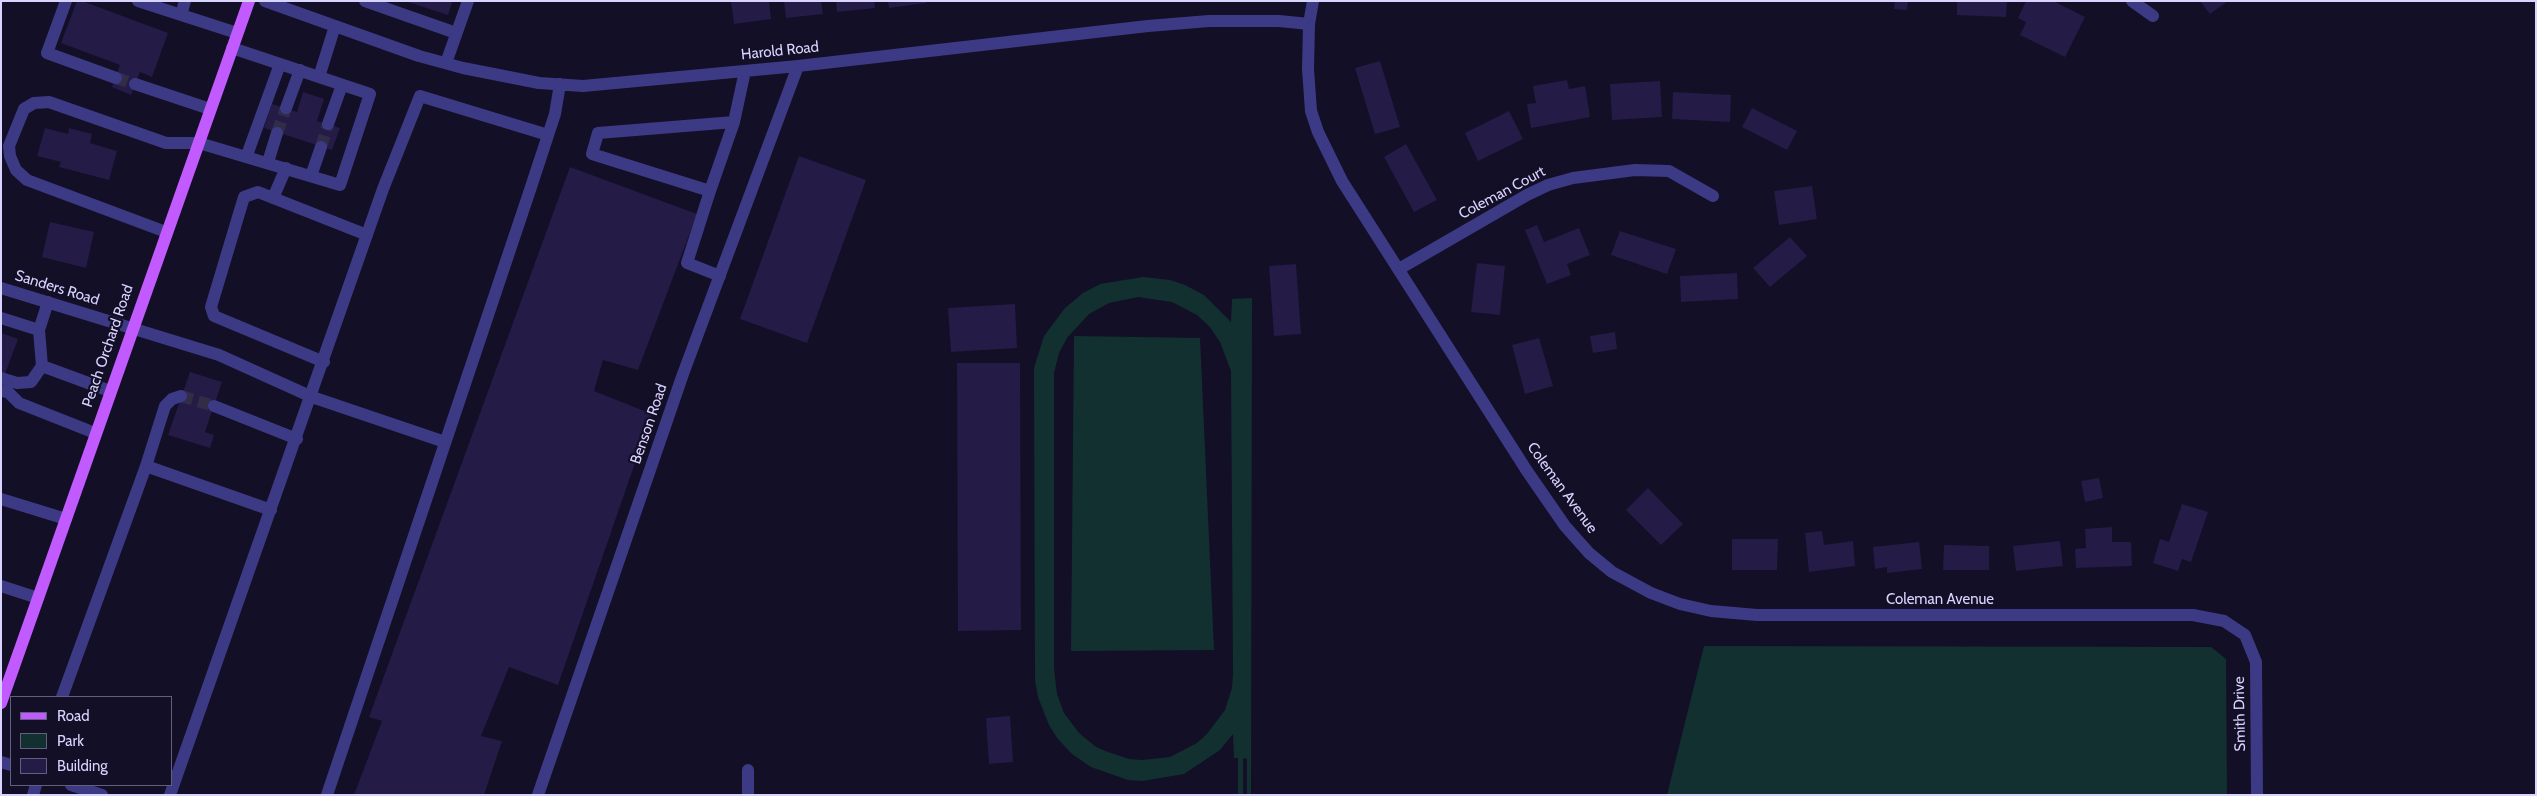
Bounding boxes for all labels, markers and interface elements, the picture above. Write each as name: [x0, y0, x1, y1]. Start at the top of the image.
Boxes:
street label: Harold Road: [740, 38, 820, 64]
street label: Coleman Court: [1456, 163, 1548, 223]
street label: Sanders Road: [13, 267, 101, 309]
street label: Peach Orchard Road: [79, 282, 137, 410]
street label: Benson Road: [627, 381, 671, 467]
street label: Coleman Avenue: [1523, 439, 1601, 537]
street label: Coleman Avenue: [1886, 591, 1994, 609]
street label: Smith Drive: [2230, 676, 2250, 752]
legend: [10, 696, 172, 786]
text: Road: [57, 707, 90, 725]
text: Park: [57, 732, 84, 750]
text: Building: [57, 757, 108, 775]

